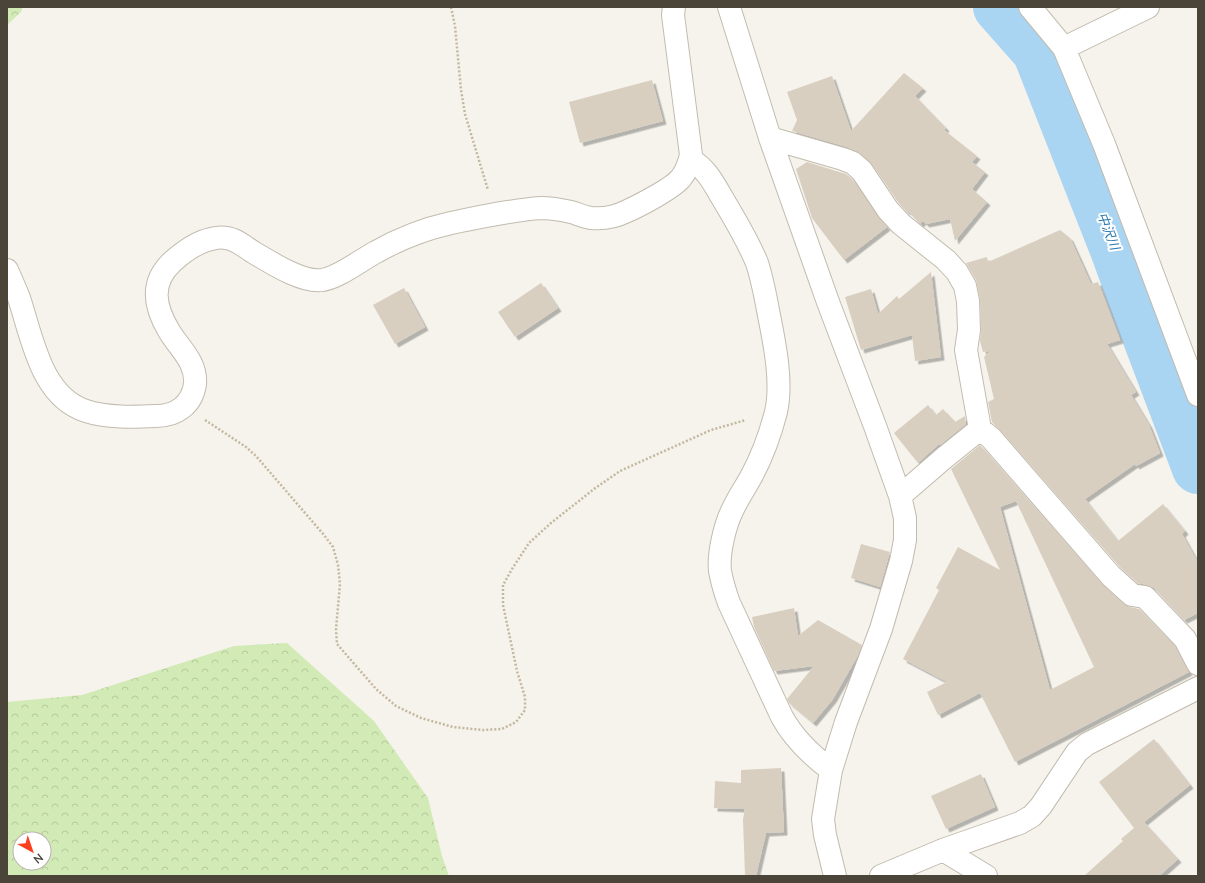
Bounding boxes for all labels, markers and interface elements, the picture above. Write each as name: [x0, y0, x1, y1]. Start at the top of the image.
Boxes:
water label: 中沢川: [1095, 210, 1124, 254]
north arrow: [12, 831, 52, 871]
text: N: [31, 851, 46, 867]

